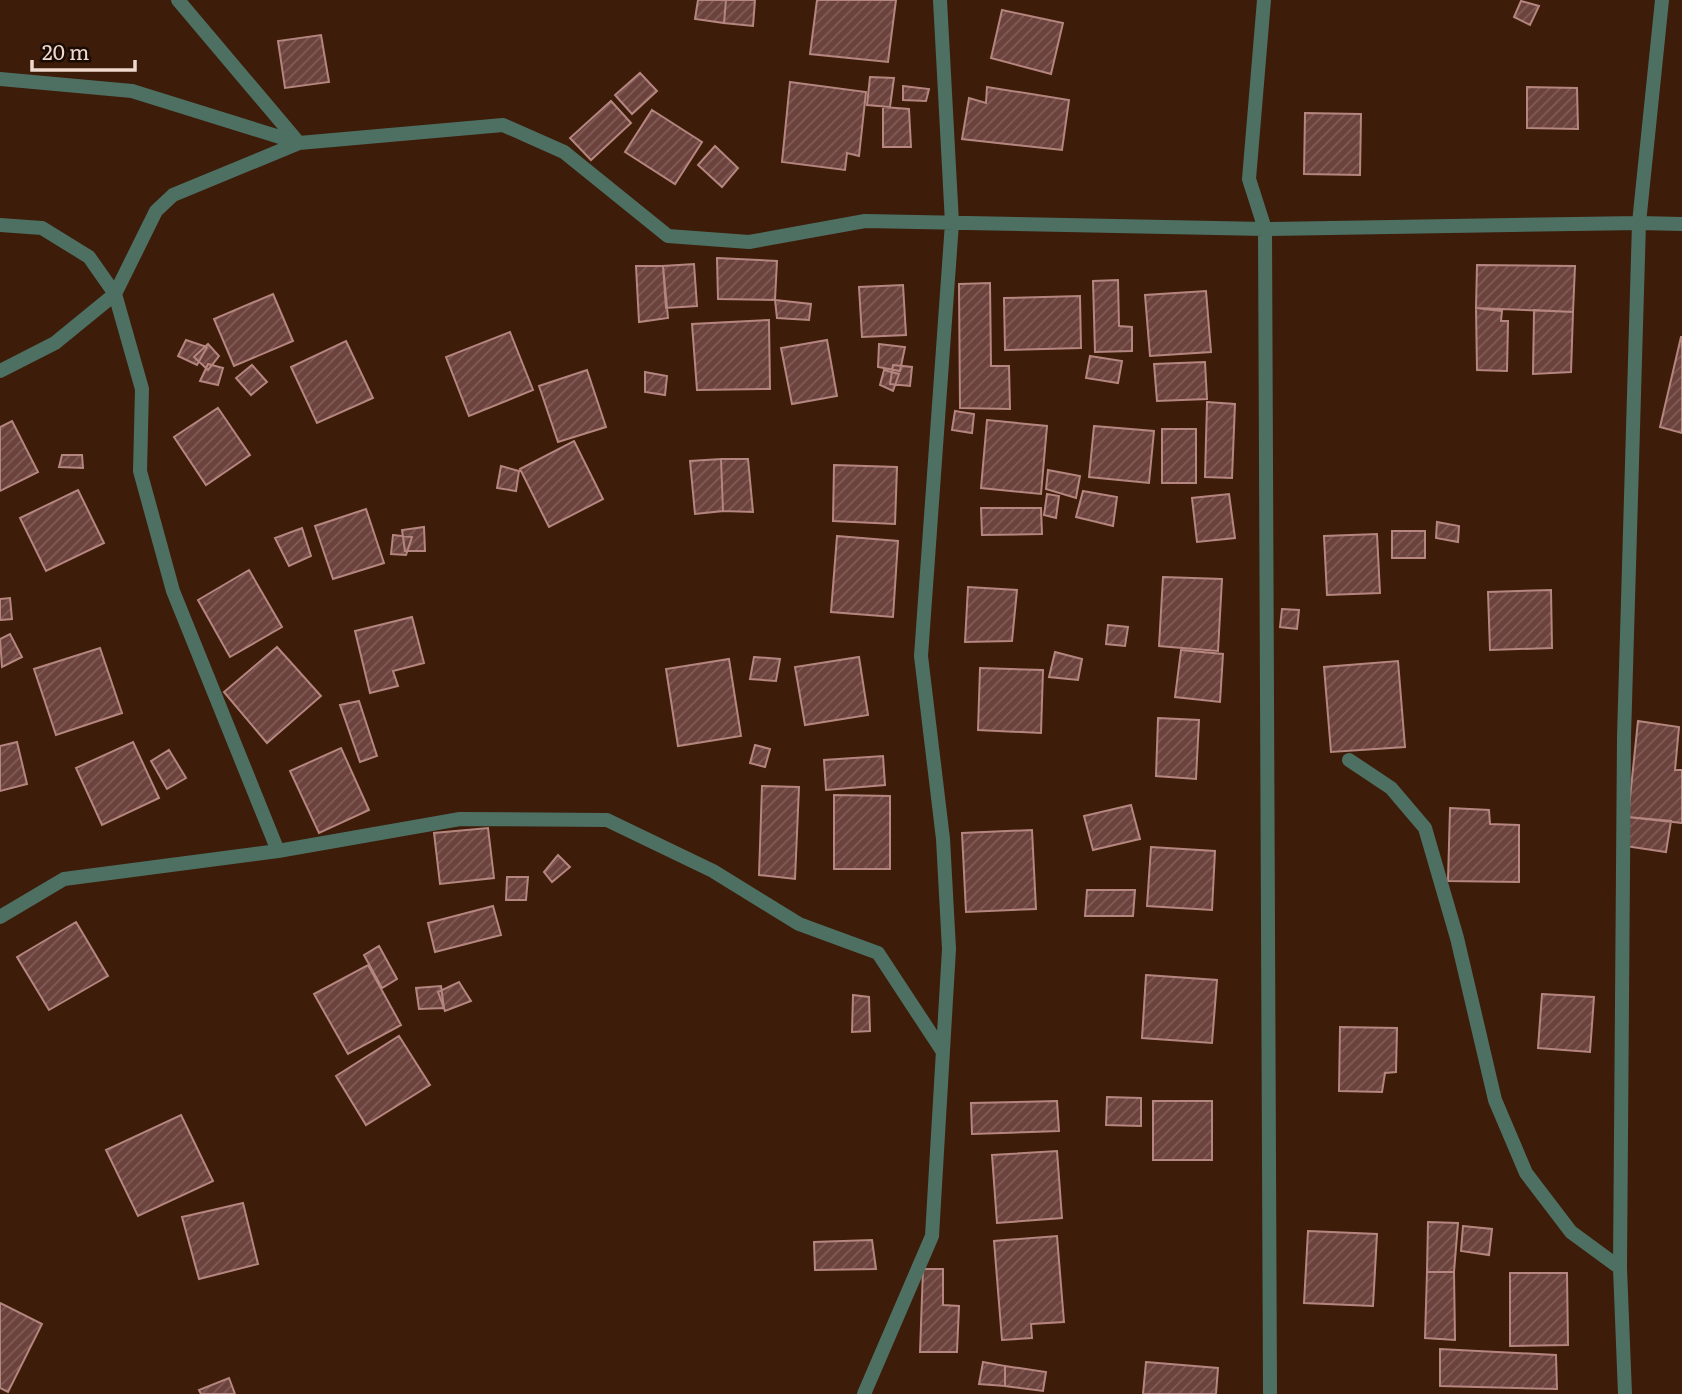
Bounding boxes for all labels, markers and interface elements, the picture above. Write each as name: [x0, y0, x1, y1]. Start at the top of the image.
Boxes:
scale bar: [32, 28, 135, 72]
text: 20 m: [42, 35, 89, 66]

